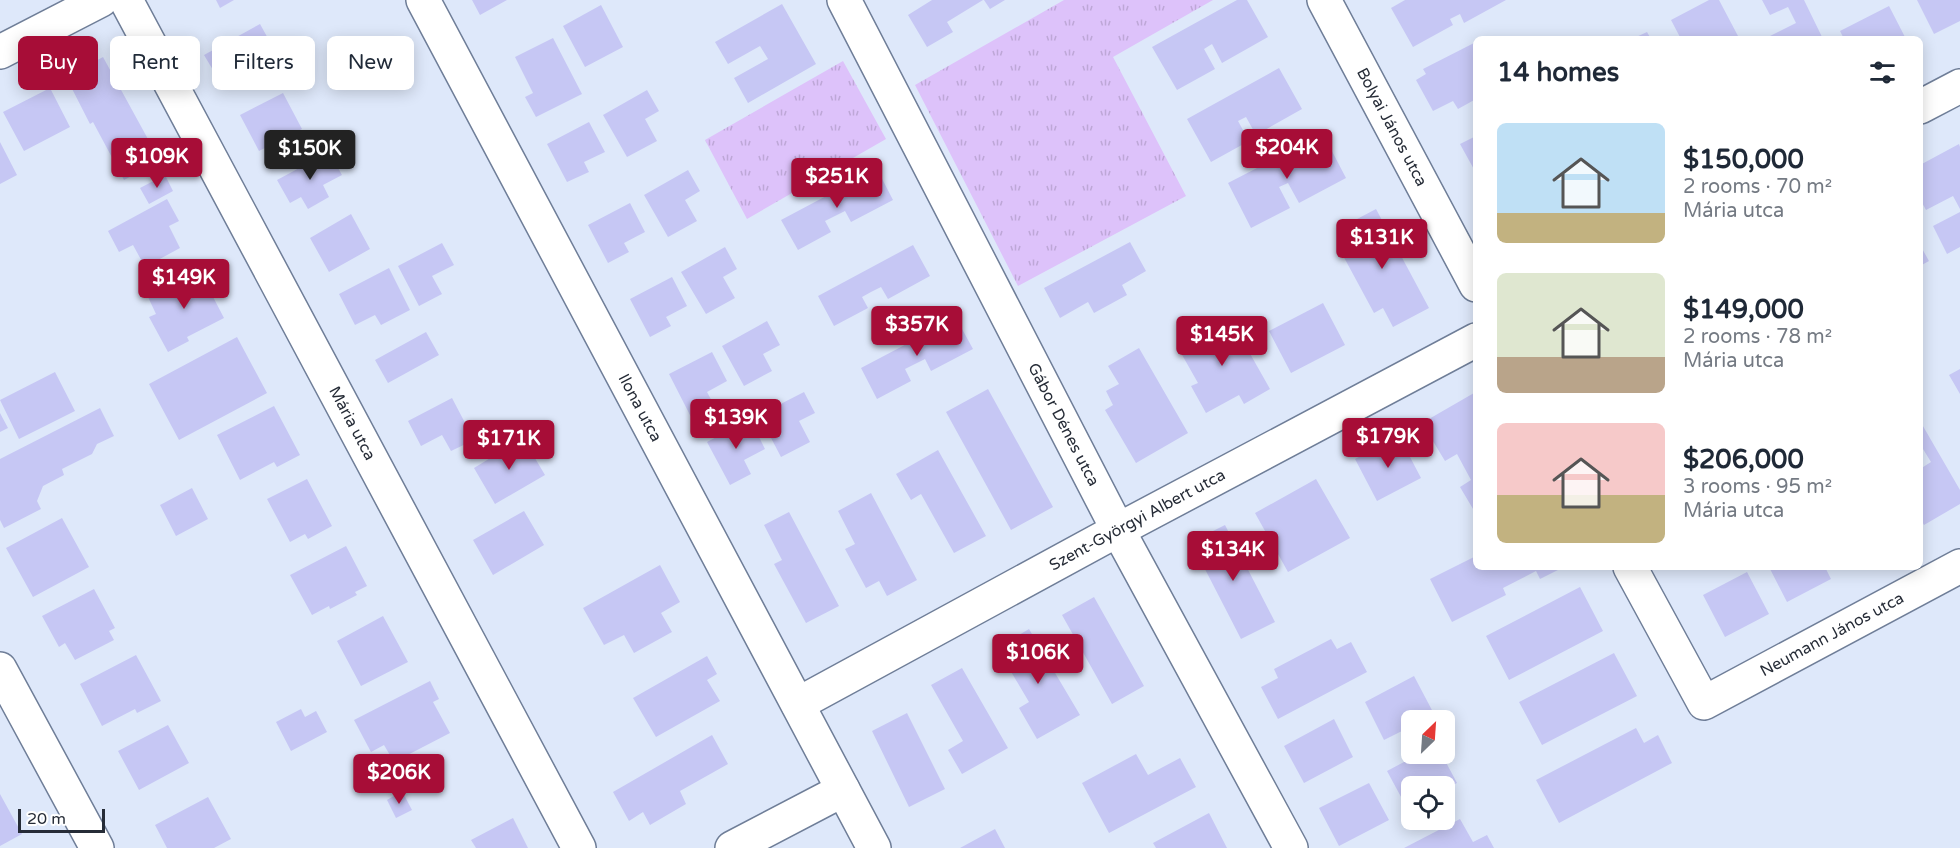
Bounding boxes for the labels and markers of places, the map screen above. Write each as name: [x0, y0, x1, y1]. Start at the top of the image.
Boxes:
pin: $204K: [1245, 129, 1329, 180]
pin: $150K: [268, 130, 352, 181]
pin: $109K: [115, 138, 199, 189]
pin: $251K: [795, 158, 879, 209]
pin: $131K: [1340, 219, 1424, 270]
pin: $149K: [142, 259, 226, 310]
pin: $357K: [875, 306, 959, 357]
pin: $145K: [1180, 316, 1264, 367]
pin: $139K: [694, 399, 778, 450]
pin: $179K: [1346, 418, 1430, 469]
pin: $171K: [467, 420, 551, 471]
pin: $134K: [1191, 531, 1275, 582]
pin: $106K: [996, 634, 1080, 685]
pin: $206K: [357, 754, 441, 805]

